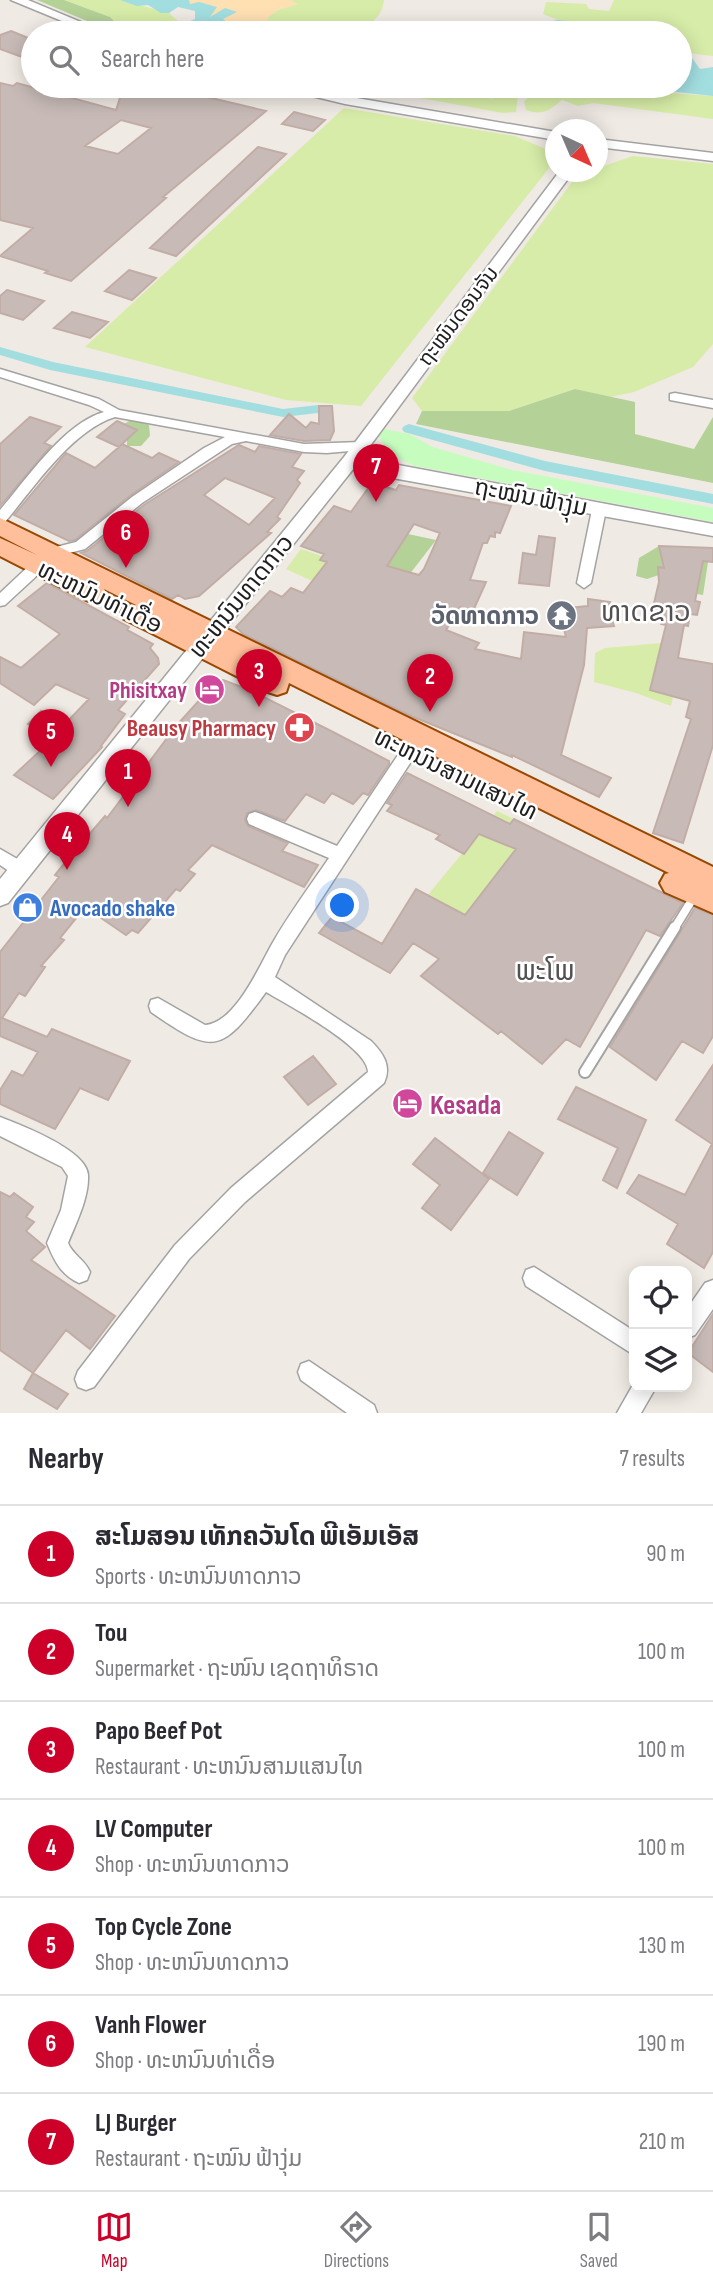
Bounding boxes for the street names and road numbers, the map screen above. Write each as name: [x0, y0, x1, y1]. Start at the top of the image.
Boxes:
street label: ຖະໝົນດອນຈັນ: [413, 261, 504, 371]
street label: ຖະໝົນ ຟ້າງຸ່ມ: [471, 472, 590, 527]
street label: ທະຫນົນທາດກາວ: [183, 529, 300, 664]
street label: ທະຫນົນທ່າເດື່ອ: [33, 550, 169, 640]
street label: ທະຫນົນສາມແສນໄທ: [369, 722, 542, 827]

